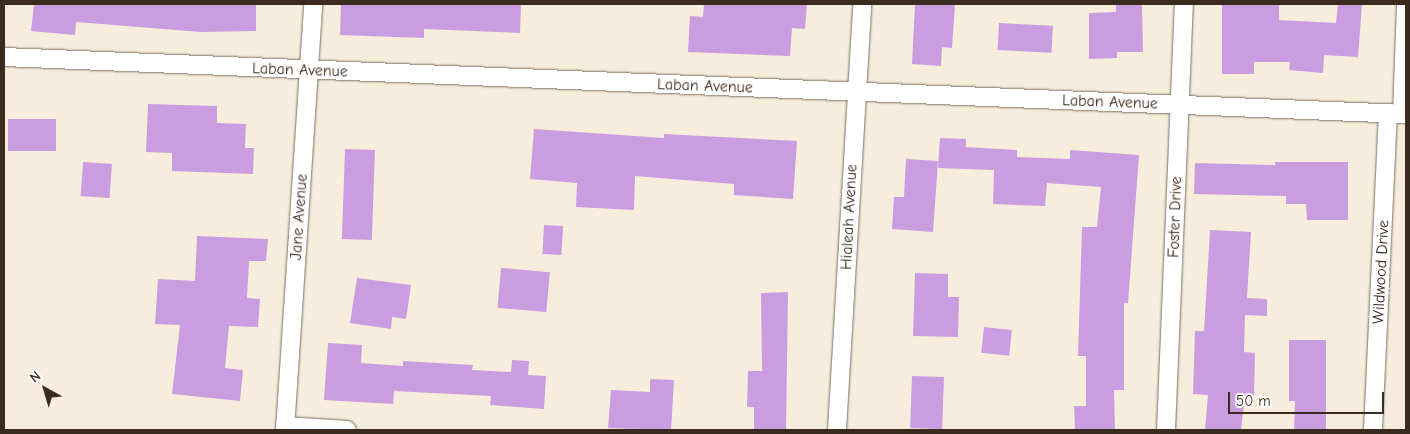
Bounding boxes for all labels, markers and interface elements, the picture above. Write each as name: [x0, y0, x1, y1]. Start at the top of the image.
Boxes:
street label: Laban Avenue: [252, 59, 348, 81]
street label: Laban Avenue: [657, 75, 753, 97]
street label: Laban Avenue: [1062, 91, 1158, 113]
street label: Hialeah Avenue: [837, 164, 861, 270]
street label: Jane Avenue: [286, 173, 312, 261]
street label: Foster Drive: [1164, 176, 1186, 258]
street label: Wildwood Drive: [1369, 220, 1393, 324]
north arrow: [20, 364, 70, 414]
text: N: [26, 367, 44, 386]
scale bar: [1230, 382, 1386, 414]
text: 50 m: [1236, 392, 1271, 410]

